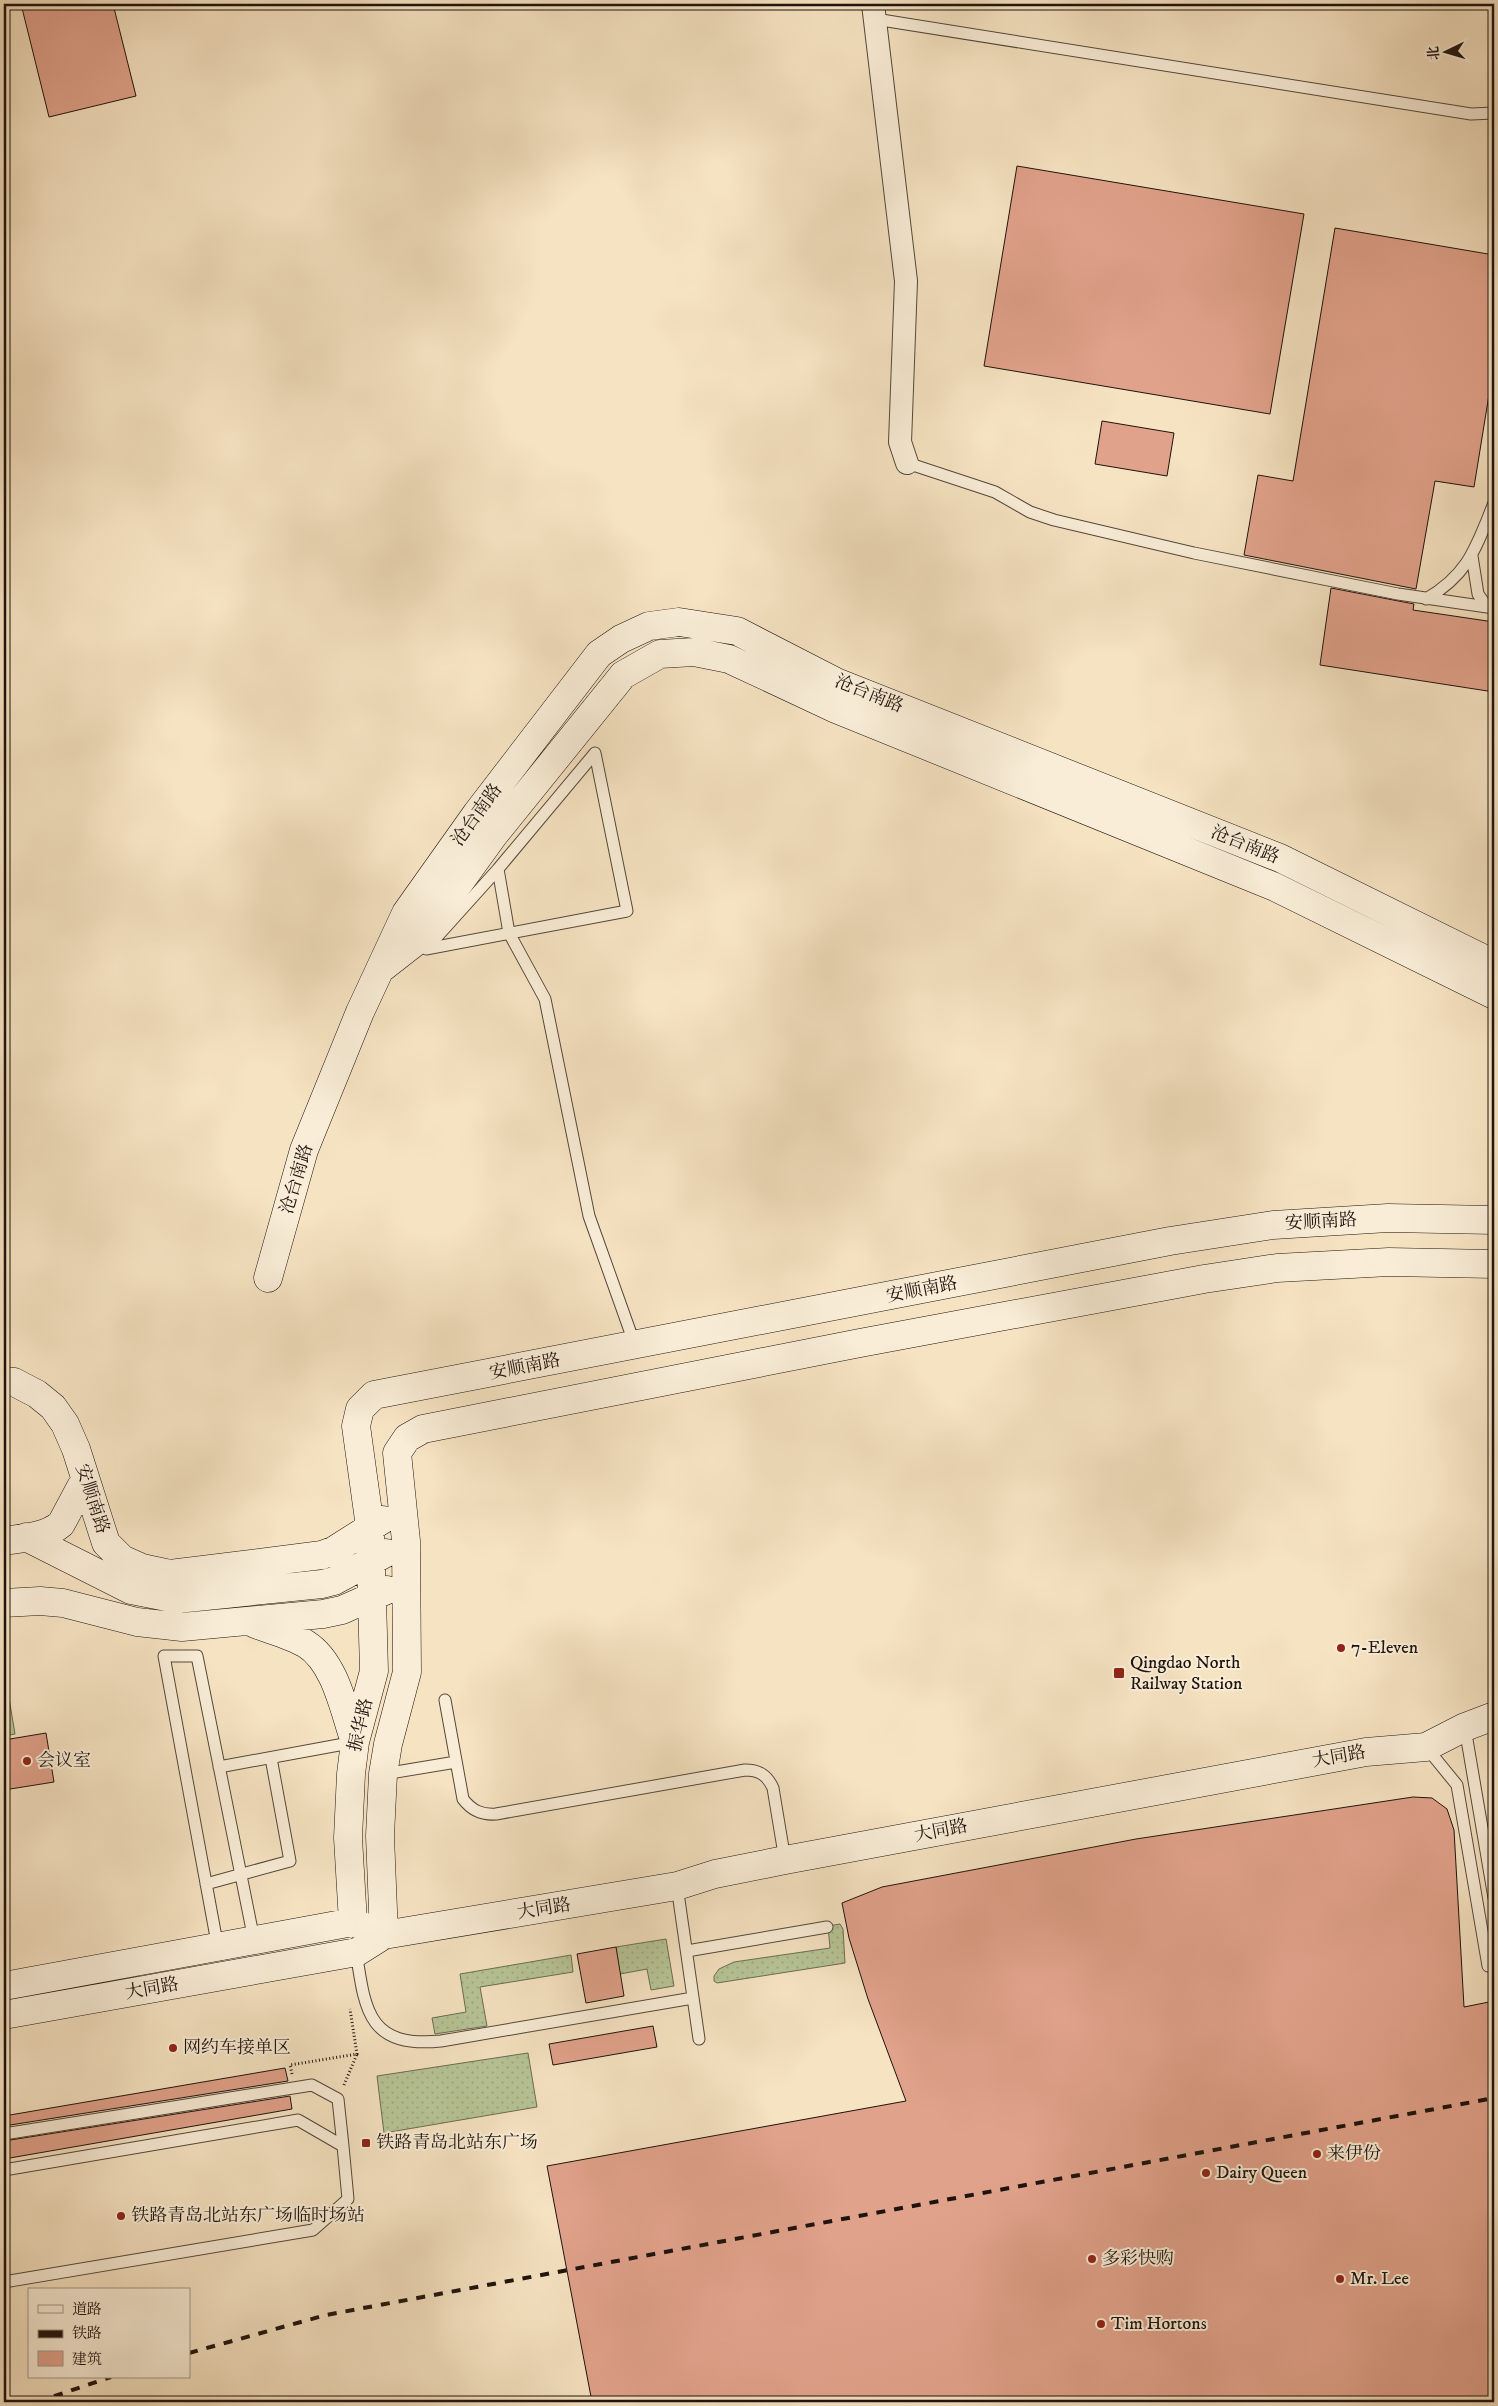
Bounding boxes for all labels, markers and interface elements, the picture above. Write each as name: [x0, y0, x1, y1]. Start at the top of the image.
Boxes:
north arrow: [1420, 28, 1470, 78]
text: 北: [1424, 45, 1444, 61]
street label: 沧台南路: [832, 670, 906, 718]
street label: 沧台南路: [447, 779, 507, 851]
street label: 沧台南路: [1208, 821, 1282, 869]
street label: 沧台南路: [276, 1141, 318, 1217]
street label: 安顺南路: [1284, 1209, 1358, 1235]
street label: 安顺南路: [885, 1272, 959, 1308]
street label: 安顺南路: [488, 1349, 562, 1385]
street label: 安顺南路: [70, 1461, 114, 1537]
place label: 7-Eleven: [1351, 1637, 1419, 1659]
marker: 7-Eleven: [1335, 1642, 1347, 1654]
place label: Qingdao North Railway Station: [1130, 1652, 1243, 1695]
marker: Qingdao North Railway Station: [1112, 1666, 1126, 1680]
street label: 振华路: [344, 1696, 378, 1754]
street label: 大同路: [1311, 1741, 1367, 1773]
place label: 会议室: [37, 1750, 91, 1772]
marker: 会议室: [21, 1755, 33, 1767]
street label: 大同路: [912, 1815, 970, 1847]
street label: 大同路: [516, 1894, 572, 1924]
street label: 大同路: [124, 1973, 180, 2005]
place label: 网约车接单区: [183, 2037, 291, 2059]
marker: 网约车接单区: [167, 2042, 179, 2054]
place label: 铁路青岛北站东广场: [376, 2132, 538, 2154]
marker: 铁路青岛北站东广场: [360, 2137, 372, 2149]
place label: 来伊份: [1327, 2143, 1381, 2165]
marker: 来伊份: [1311, 2148, 1323, 2160]
place label: Dairy Queen: [1216, 2162, 1308, 2184]
marker: Dairy Queen: [1200, 2167, 1212, 2179]
place label: 铁路青岛北站东广场临时场站: [131, 2205, 365, 2227]
marker: 铁路青岛北站东广场临时场站: [115, 2210, 127, 2222]
place label: 多彩快购: [1102, 2248, 1174, 2270]
marker: 多彩快购: [1086, 2253, 1098, 2265]
place label: Mr. Lee: [1350, 2268, 1409, 2290]
marker: Mr. Lee: [1334, 2273, 1346, 2285]
legend: [28, 2288, 190, 2378]
text: 道路: [72, 2300, 102, 2319]
place label: Tim Hortons: [1111, 2313, 1207, 2335]
marker: Tim Hortons: [1095, 2318, 1107, 2330]
text: 铁路: [72, 2324, 102, 2343]
text: 建筑: [72, 2350, 102, 2369]

